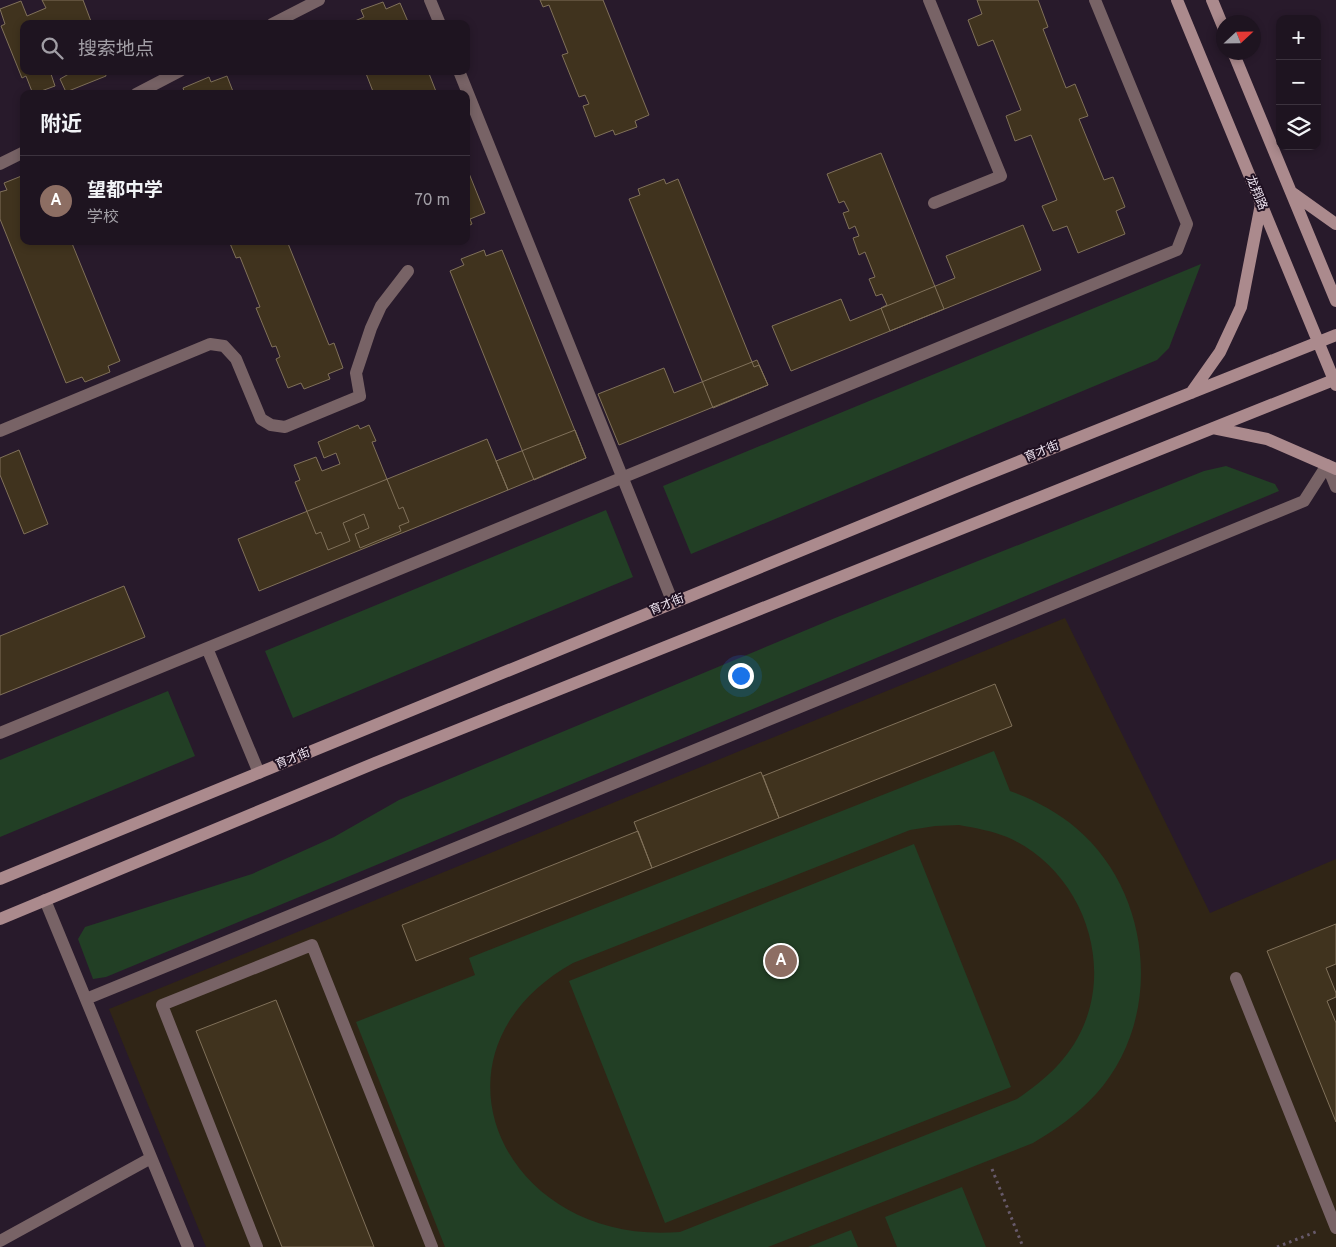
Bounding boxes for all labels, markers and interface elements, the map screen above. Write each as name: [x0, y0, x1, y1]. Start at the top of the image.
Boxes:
north arrow: [1216, 15, 1261, 60]
map controls: [1276, 15, 1321, 150]
button: +: [1276, 15, 1321, 60]
search box: [20, 20, 470, 75]
icon: search: [38, 34, 66, 62]
text: 搜索地点: [78, 38, 154, 62]
button: −: [1276, 60, 1321, 105]
button: layers: [1276, 105, 1321, 150]
text: 附近: [40, 112, 82, 139]
street label: 龙翔路: [1242, 173, 1270, 213]
text: 望都中学: [87, 179, 163, 203]
text: A: [50, 191, 62, 211]
text: 70 m: [415, 191, 450, 211]
text: 学校: [87, 208, 119, 228]
street label: 育才街: [1022, 438, 1062, 466]
street label: 育才街: [647, 591, 687, 619]
your location: [728, 663, 754, 689]
street label: 育才街: [273, 745, 313, 773]
pin: A: [765, 942, 797, 980]

